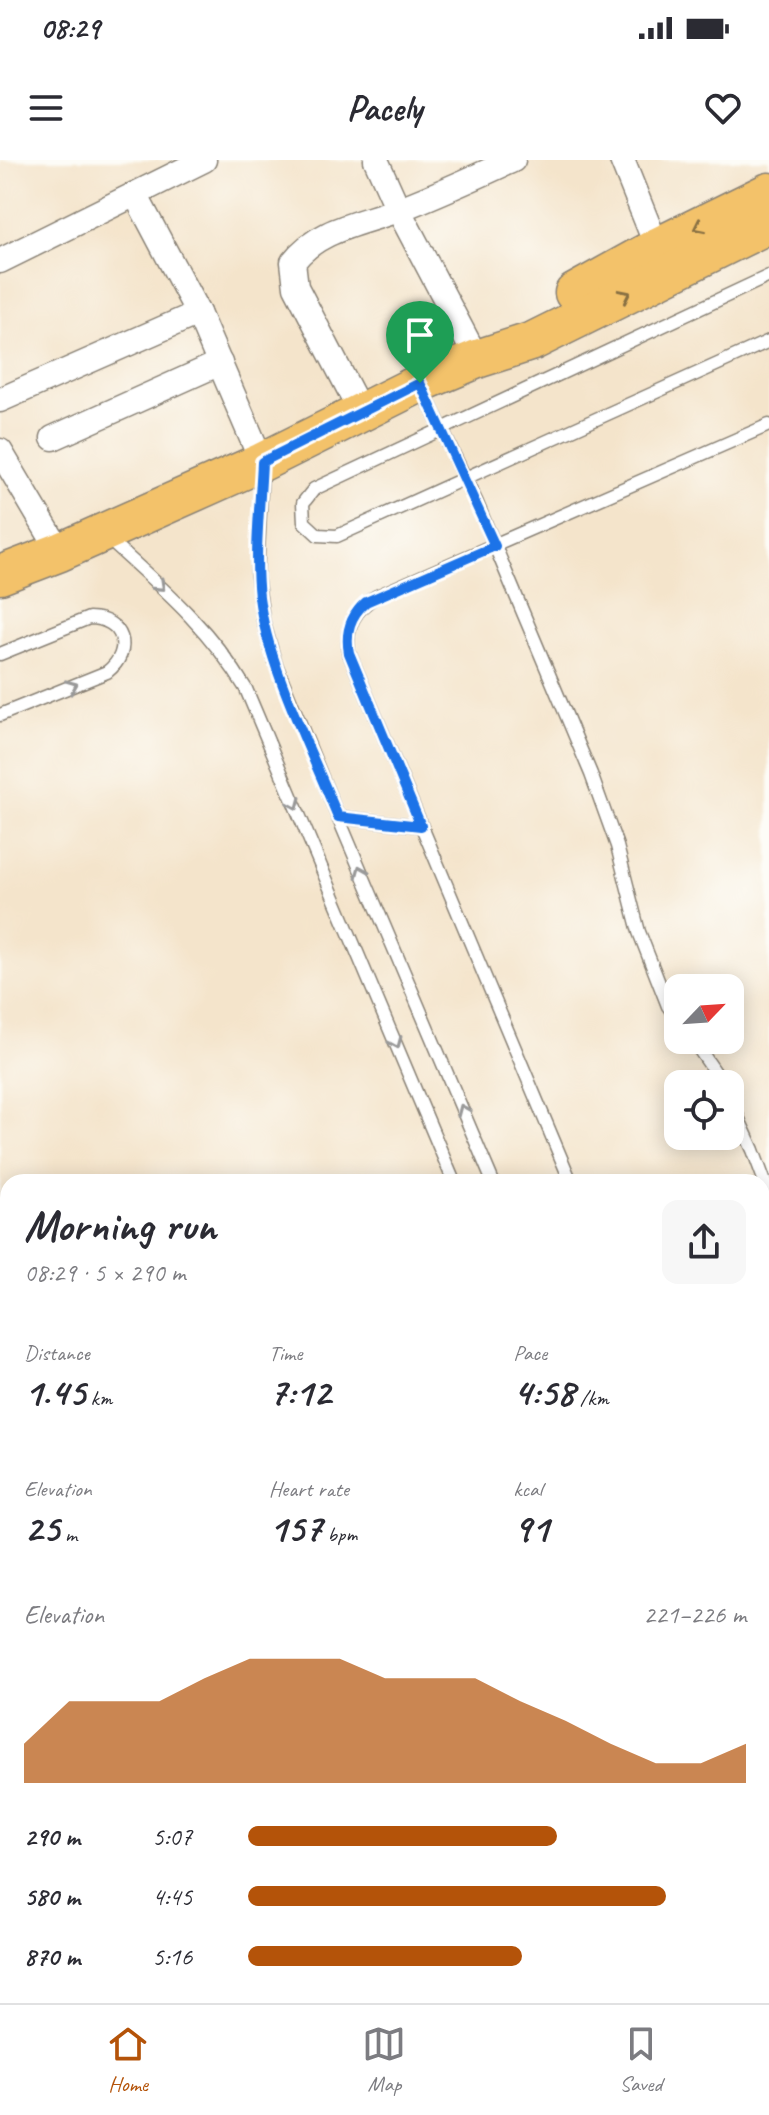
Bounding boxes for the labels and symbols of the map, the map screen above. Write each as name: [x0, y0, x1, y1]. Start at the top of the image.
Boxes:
one-way arrow: [693, 217, 707, 233]
one-way arrow: [617, 289, 631, 305]
pin: [386, 301, 454, 383]
one-way arrow: [150, 576, 165, 590]
one-way arrow: [64, 679, 78, 696]
one-way arrow: [286, 795, 302, 810]
one-way arrow: [354, 865, 370, 879]
north arrow: [664, 974, 744, 1054]
one-way arrow: [386, 1035, 403, 1049]
one-way arrow: [456, 1104, 472, 1118]

